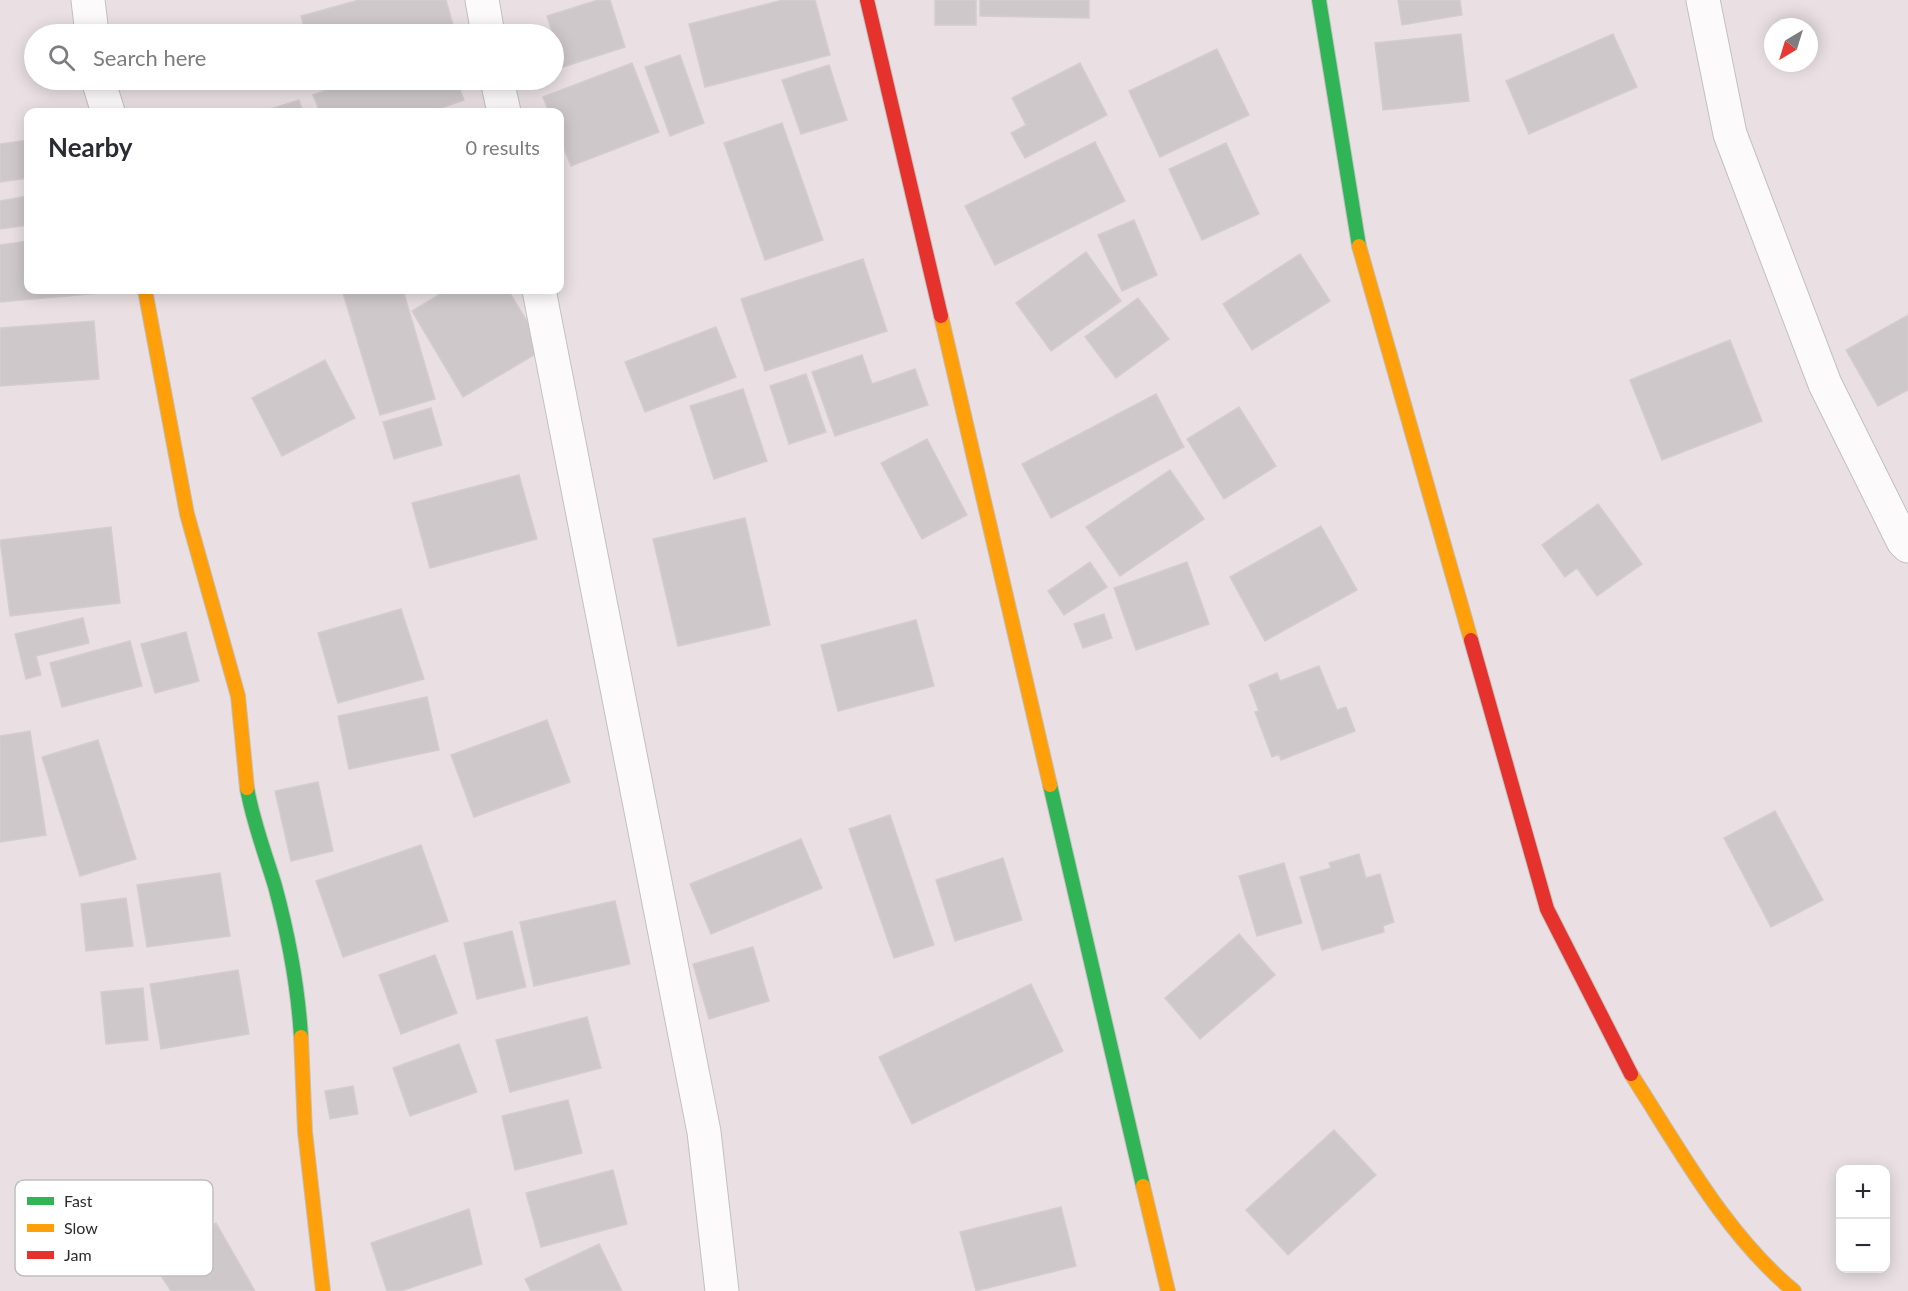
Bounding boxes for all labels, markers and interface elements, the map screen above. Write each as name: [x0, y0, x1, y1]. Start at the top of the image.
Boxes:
north arrow: [1764, 18, 1818, 72]
search box: [24, 24, 564, 90]
icon: search: [45, 41, 78, 74]
text: Search here: [93, 44, 206, 71]
text: Nearby: [48, 131, 133, 163]
text: 0 results: [465, 135, 540, 159]
map controls: [1836, 1165, 1890, 1273]
button: +: [1836, 1165, 1890, 1219]
legend: [15, 1180, 213, 1276]
text: Fast: [64, 1191, 93, 1210]
text: Slow: [64, 1218, 98, 1237]
button: −: [1836, 1219, 1890, 1273]
text: Jam: [64, 1245, 92, 1264]

